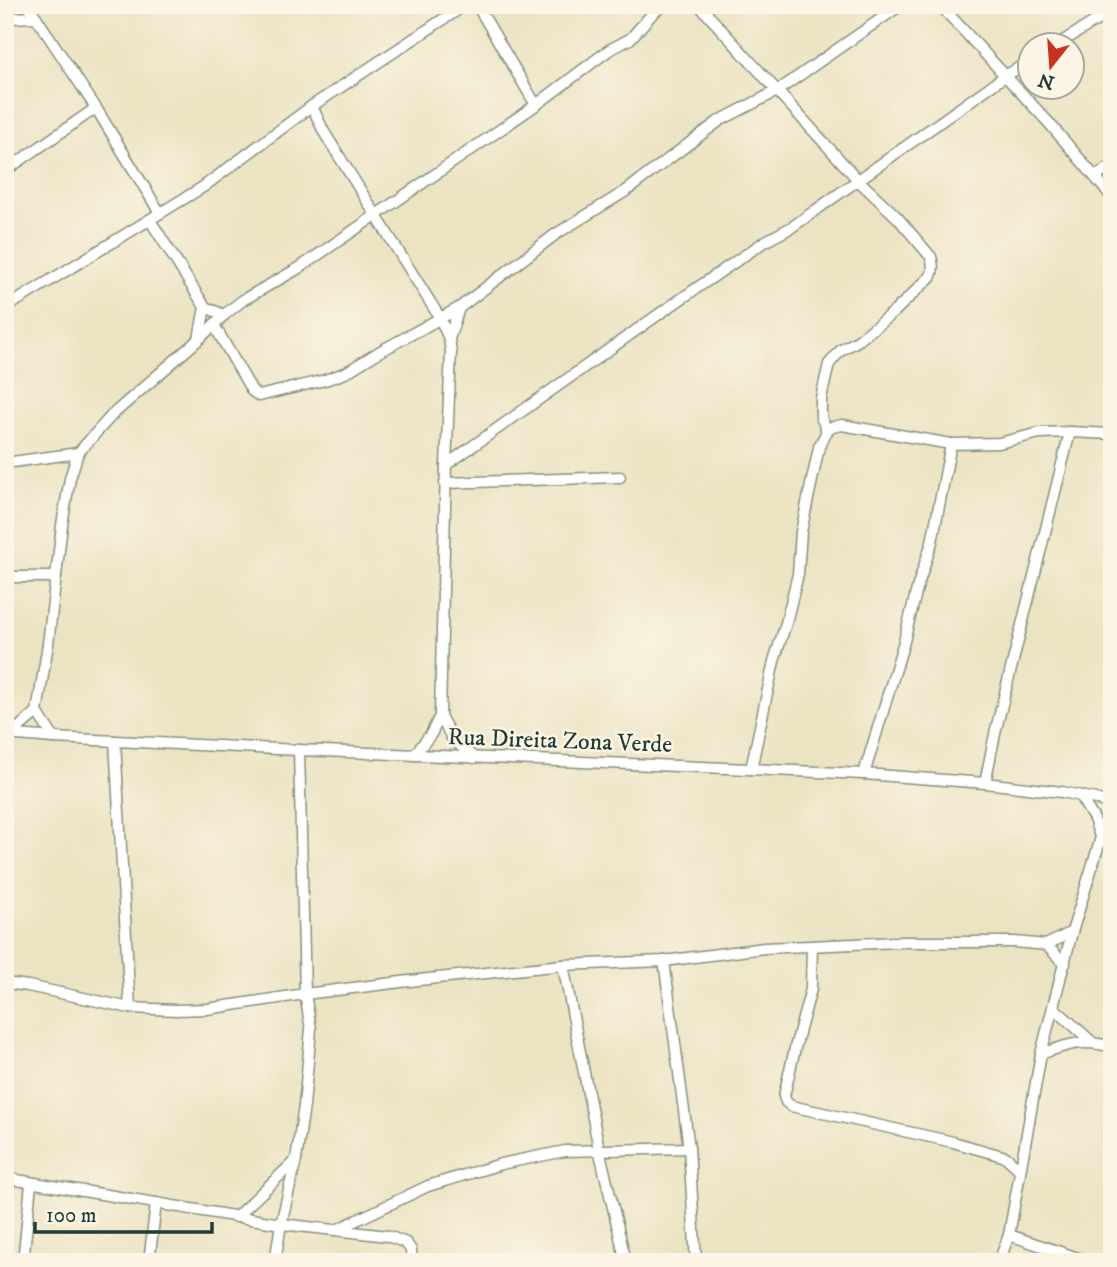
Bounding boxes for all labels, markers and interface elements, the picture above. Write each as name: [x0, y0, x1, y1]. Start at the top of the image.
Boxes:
north arrow: [1016, 32, 1086, 102]
text: N: [1035, 67, 1057, 94]
street label: Rua Direita Zona Verde: [447, 722, 673, 760]
scale bar: [35, 1190, 212, 1234]
text: 100 m: [46, 1203, 97, 1229]

